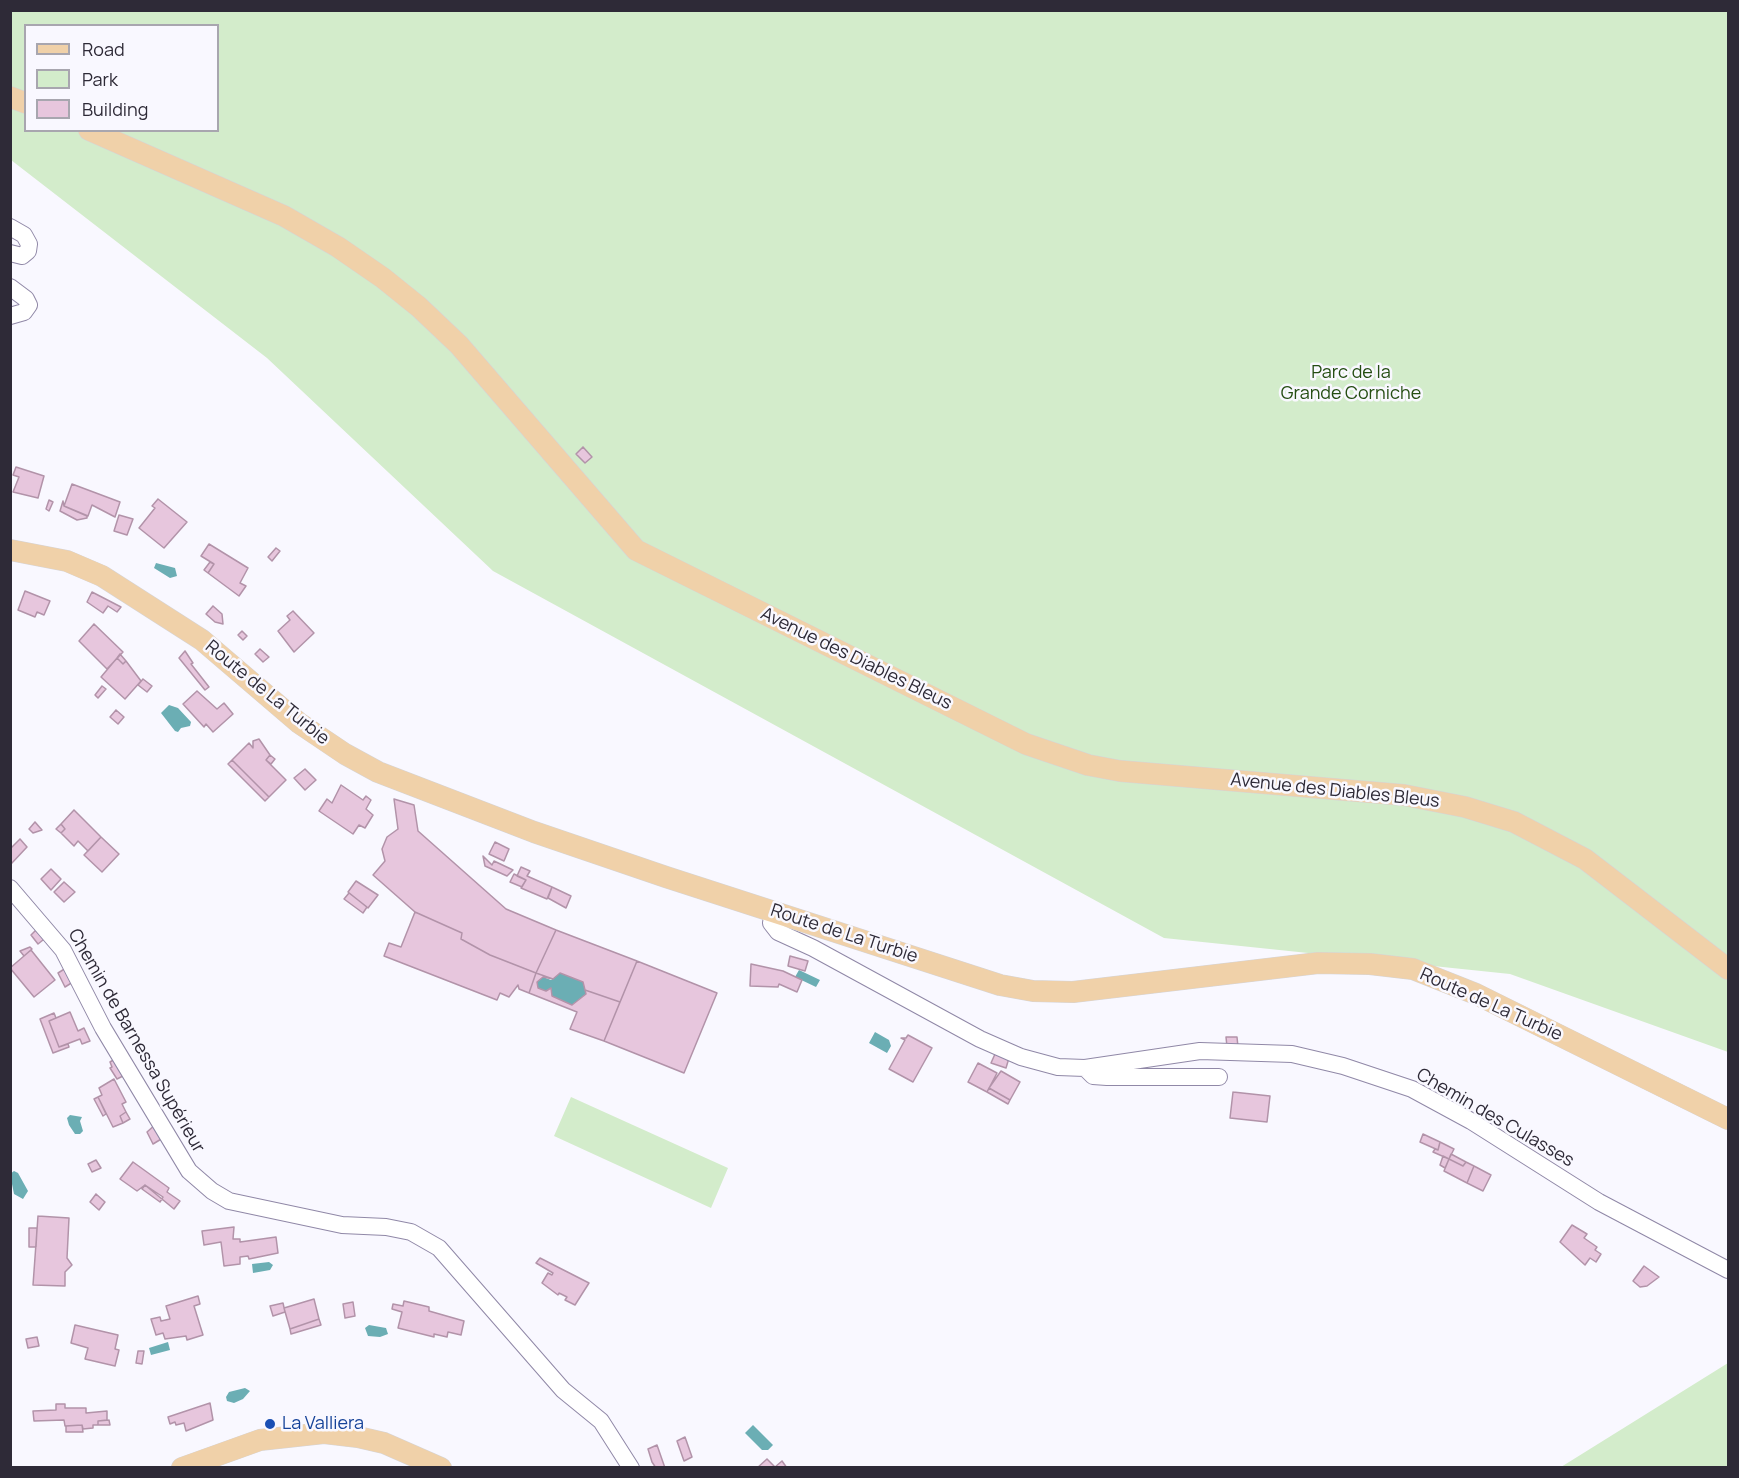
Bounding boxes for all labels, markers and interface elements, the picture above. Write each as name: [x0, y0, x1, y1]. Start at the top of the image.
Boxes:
legend: [24, 24, 219, 132]
text: Road: [82, 37, 125, 61]
text: Park: [82, 67, 118, 91]
text: Building: [82, 97, 148, 121]
park label: Parc de la Grande Corniche: [1281, 362, 1421, 404]
street label: Avenue des Diables Bleus: [757, 603, 955, 715]
street label: Route de La Turbie: [201, 636, 333, 750]
street label: Avenue des Diables Bleus: [1229, 769, 1441, 813]
street label: Route de La Turbie: [768, 900, 920, 968]
street label: Chemin de Barnessa Supérieur: [63, 925, 209, 1157]
street label: Route de La Turbie: [1416, 964, 1566, 1046]
street label: Chemin des Culasses: [1412, 1064, 1578, 1172]
place label: La Valliera: [282, 1413, 364, 1435]
marker: La Valliera: [263, 1417, 277, 1431]

